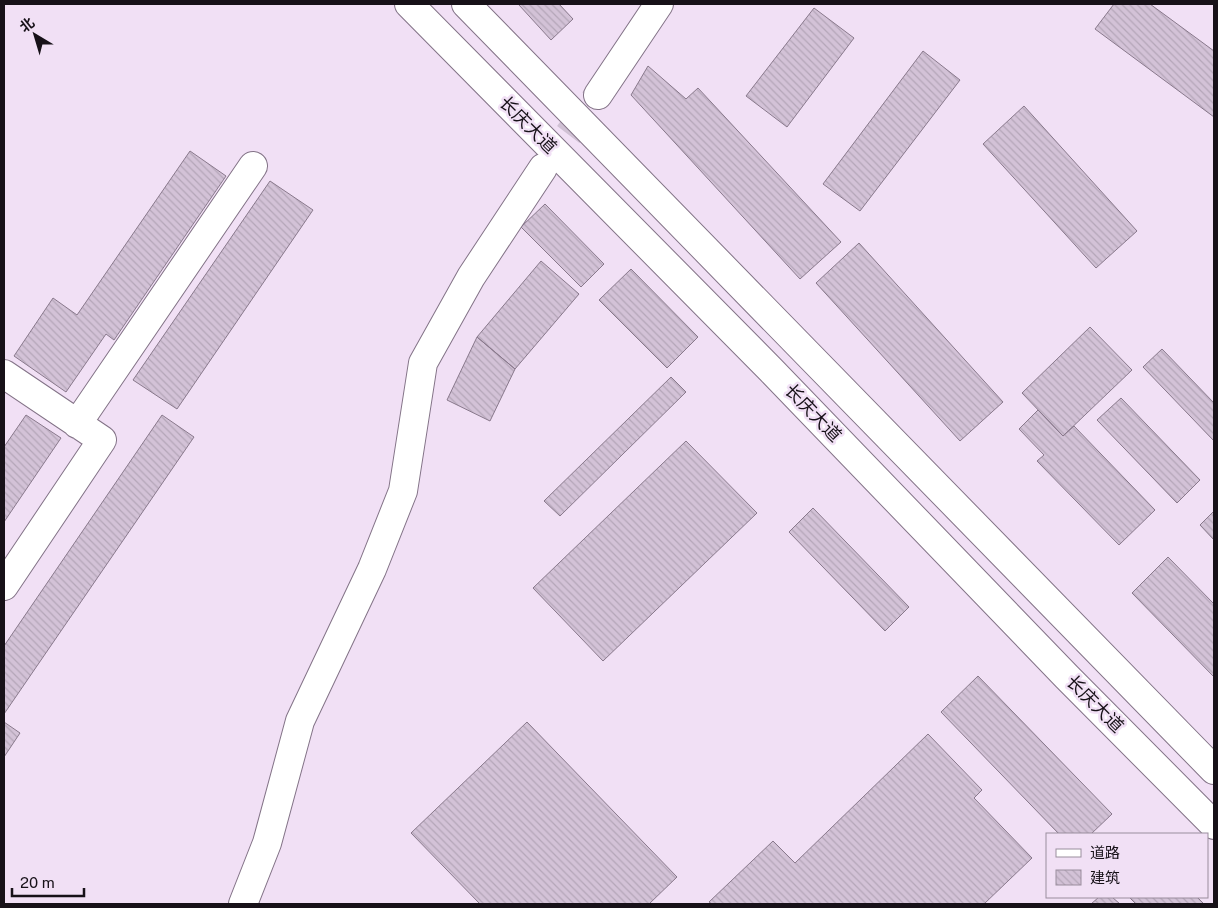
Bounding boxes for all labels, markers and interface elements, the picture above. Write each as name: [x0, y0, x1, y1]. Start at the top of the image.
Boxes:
north arrow: [10, 10, 60, 60]
text: 北: [17, 14, 37, 35]
street label: 长庆大道: [495, 92, 561, 158]
street label: 长庆大道: [781, 379, 846, 446]
street label: 长庆大道: [1062, 671, 1128, 737]
legend: [1046, 833, 1208, 898]
text: 道路: [1090, 844, 1120, 861]
scale bar: [12, 866, 85, 898]
text: 建筑: [1090, 869, 1120, 886]
text: 20 m: [20, 874, 55, 891]

